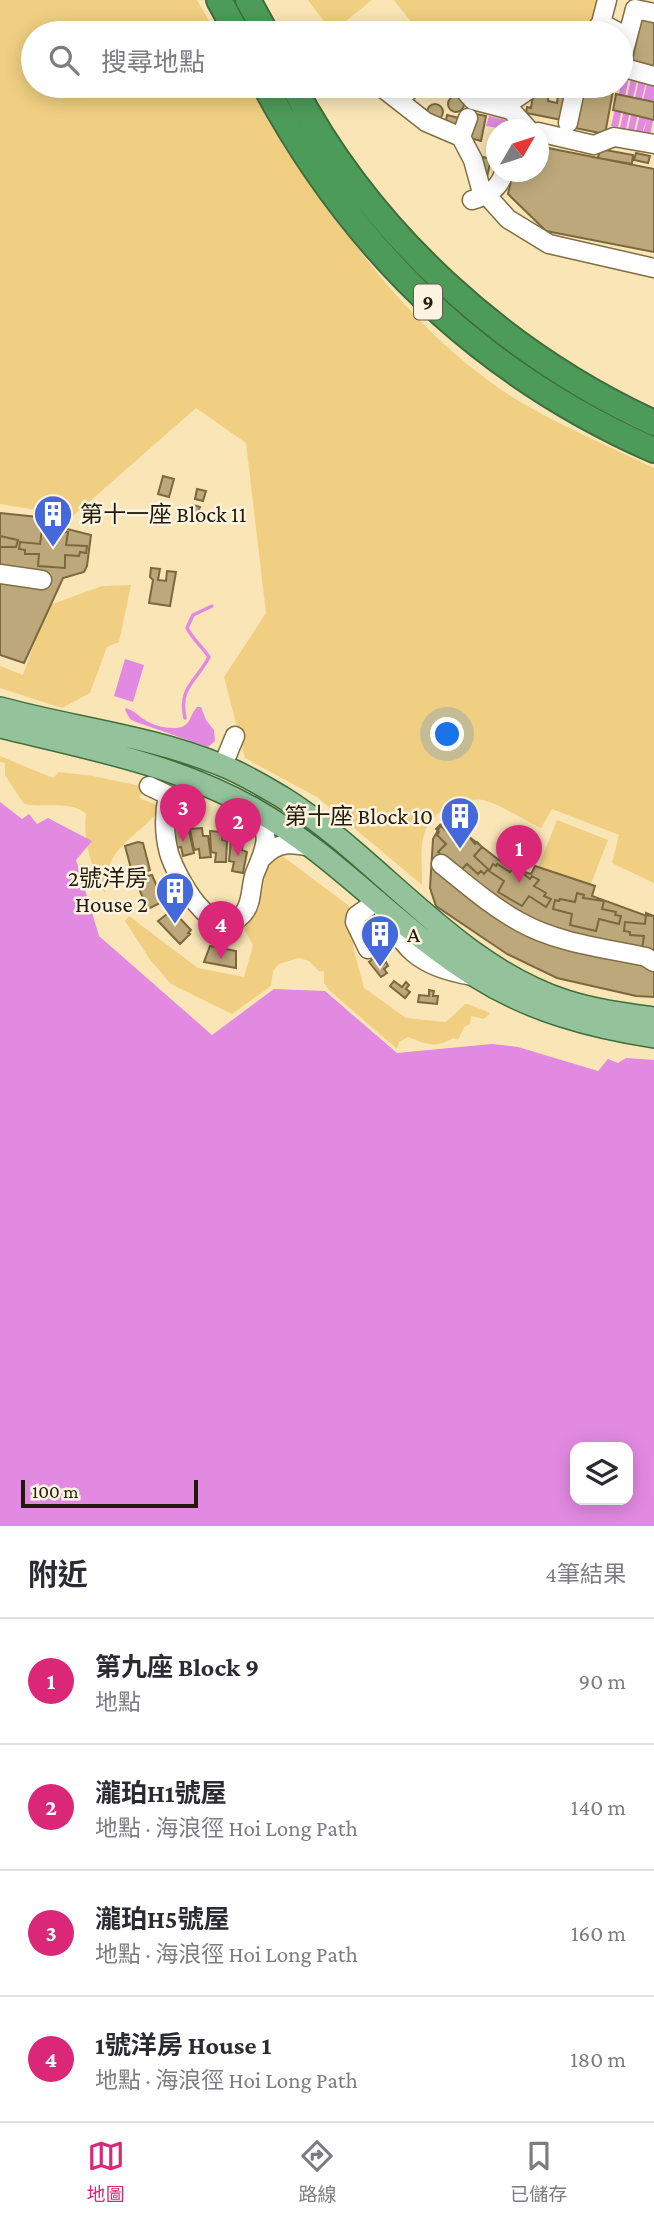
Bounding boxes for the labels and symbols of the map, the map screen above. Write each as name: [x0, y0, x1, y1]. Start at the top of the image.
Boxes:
north arrow: [486, 119, 549, 182]
road number: 9: [414, 284, 442, 320]
building icon: 第十一座 Block 11: [32, 493, 74, 548]
place label: 第十一座 Block 11: [80, 501, 246, 527]
your location: [430, 717, 464, 751]
pin: 3: [160, 784, 206, 842]
building icon: 第十座 Block 10: [439, 795, 481, 850]
pin: 2: [215, 798, 261, 856]
place label: 第十座 Block 10: [284, 803, 433, 829]
pin: 1: [496, 825, 542, 883]
place label: 2號洋房 House 2: [68, 865, 148, 917]
building icon: 2號洋房 House 2: [154, 870, 196, 925]
pin: 4: [198, 901, 244, 959]
building icon: A: [359, 913, 401, 968]
place label: A: [407, 921, 421, 947]
scale bar: [21, 1477, 198, 1509]

